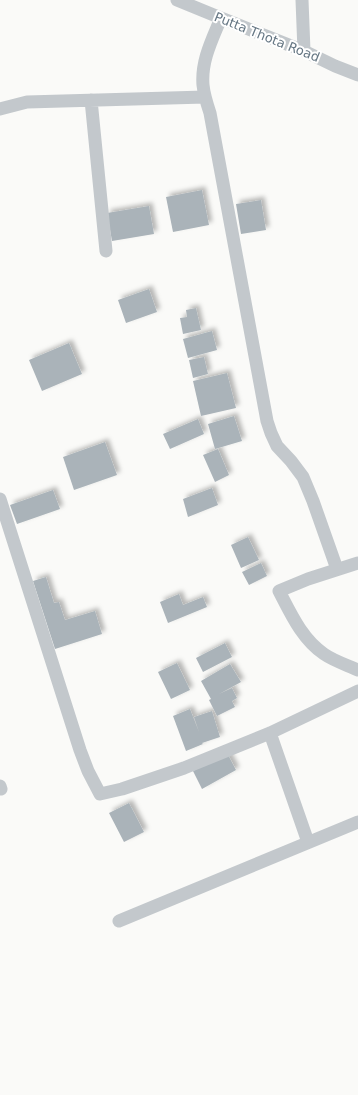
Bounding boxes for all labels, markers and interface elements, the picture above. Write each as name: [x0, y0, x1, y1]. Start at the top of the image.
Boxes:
street label: Putta Thota Road: [212, 9, 322, 65]

